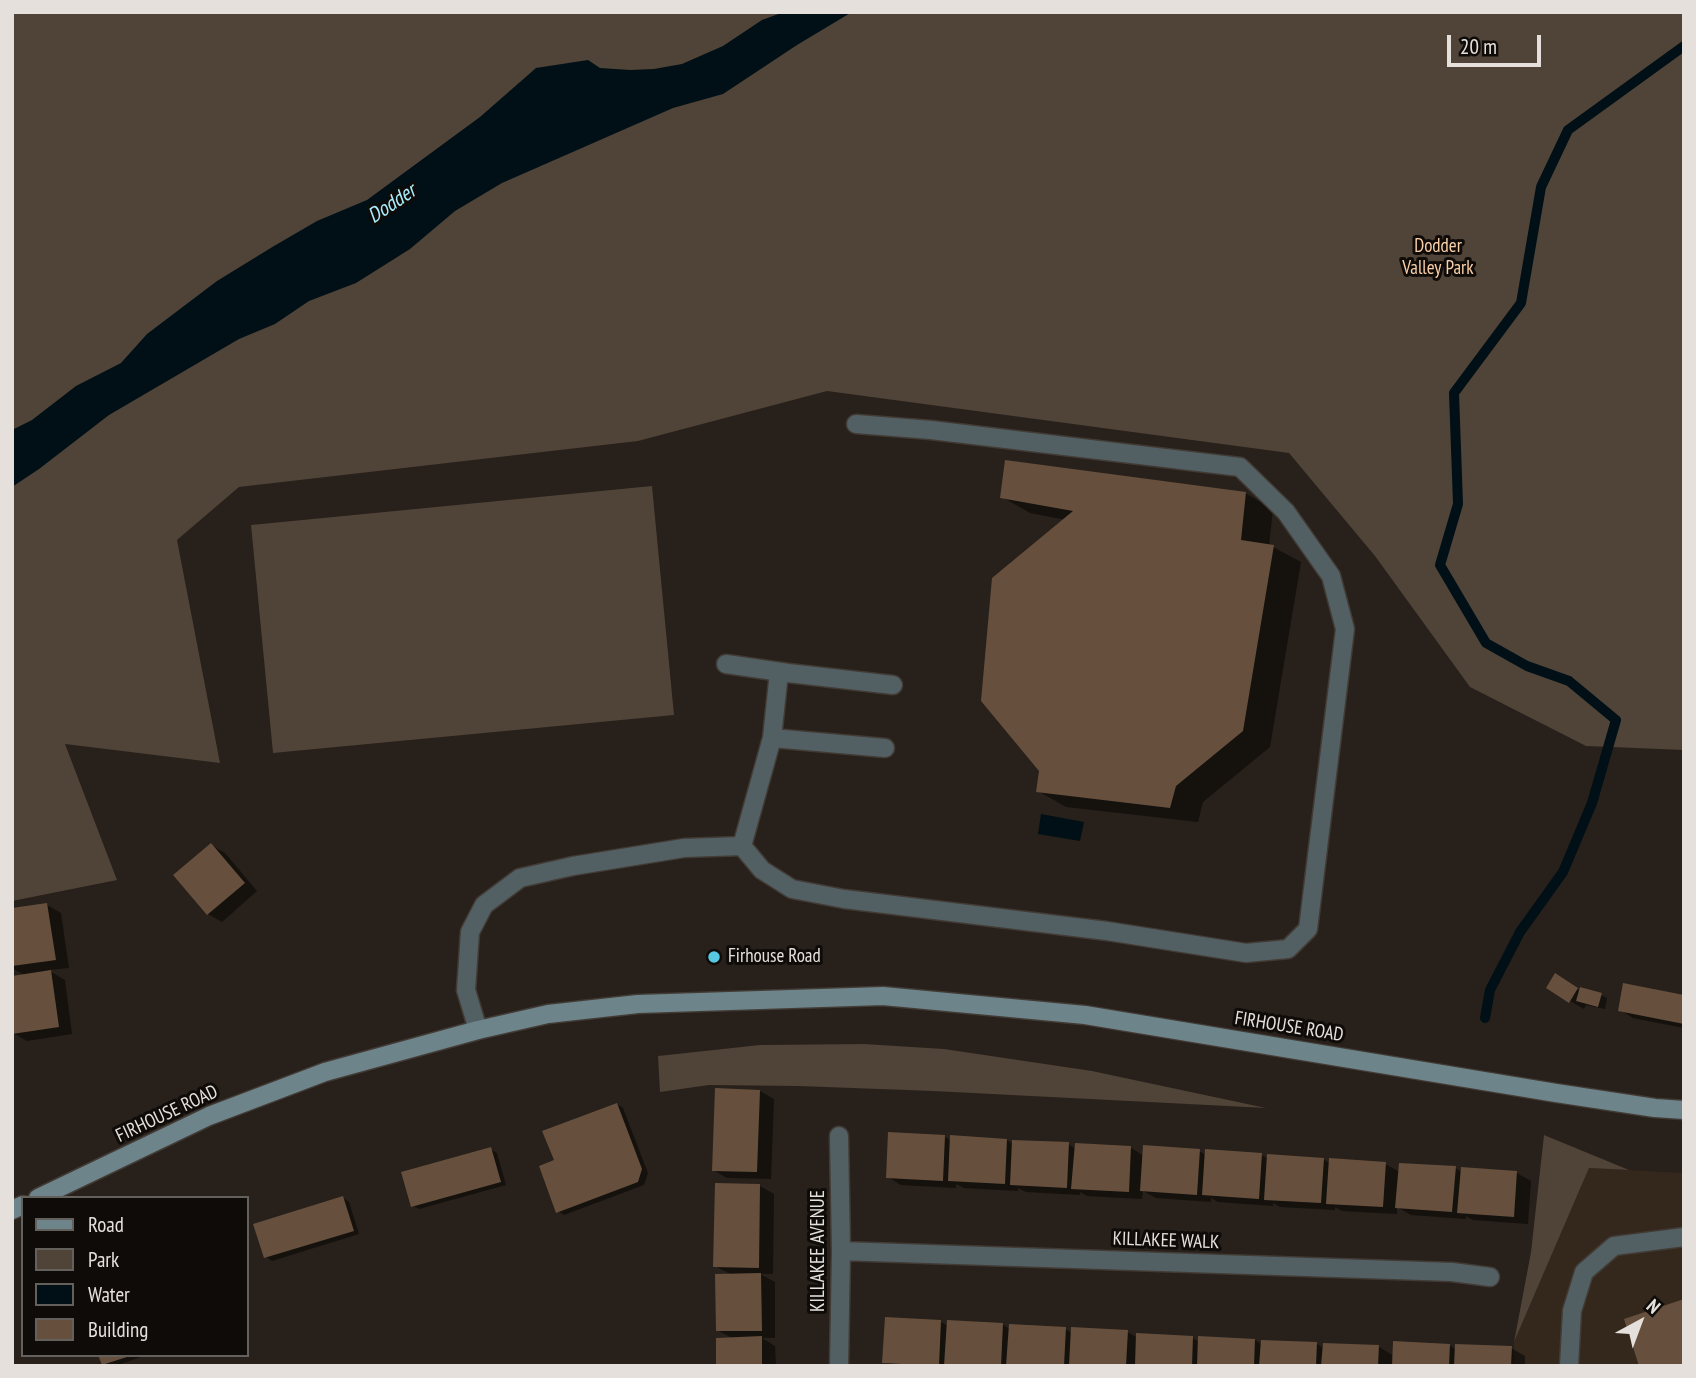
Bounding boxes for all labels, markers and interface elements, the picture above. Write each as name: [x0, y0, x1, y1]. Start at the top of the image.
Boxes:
scale bar: [1451, 21, 1546, 65]
text: 20 m: [1460, 33, 1497, 60]
water label: Dodder: [363, 179, 421, 229]
park label: Dodder Valley Park: [1402, 236, 1474, 280]
place label: Firhouse Road: [728, 946, 821, 968]
marker: Firhouse Road: [706, 949, 722, 965]
street label: FIRHOUSE ROAD: [1233, 1007, 1345, 1047]
street label: FIRHOUSE ROAD: [112, 1080, 222, 1148]
street label: KILLAKEE AVENUE: [808, 1190, 830, 1312]
legend: [21, 1196, 248, 1357]
text: Road: [88, 1211, 124, 1238]
street label: KILLAKEE WALK: [1112, 1228, 1220, 1254]
text: Park: [88, 1246, 119, 1273]
text: Water: [88, 1281, 130, 1308]
north arrow: [1605, 1287, 1675, 1357]
text: N: [1642, 1294, 1666, 1319]
text: Building: [88, 1316, 148, 1343]

